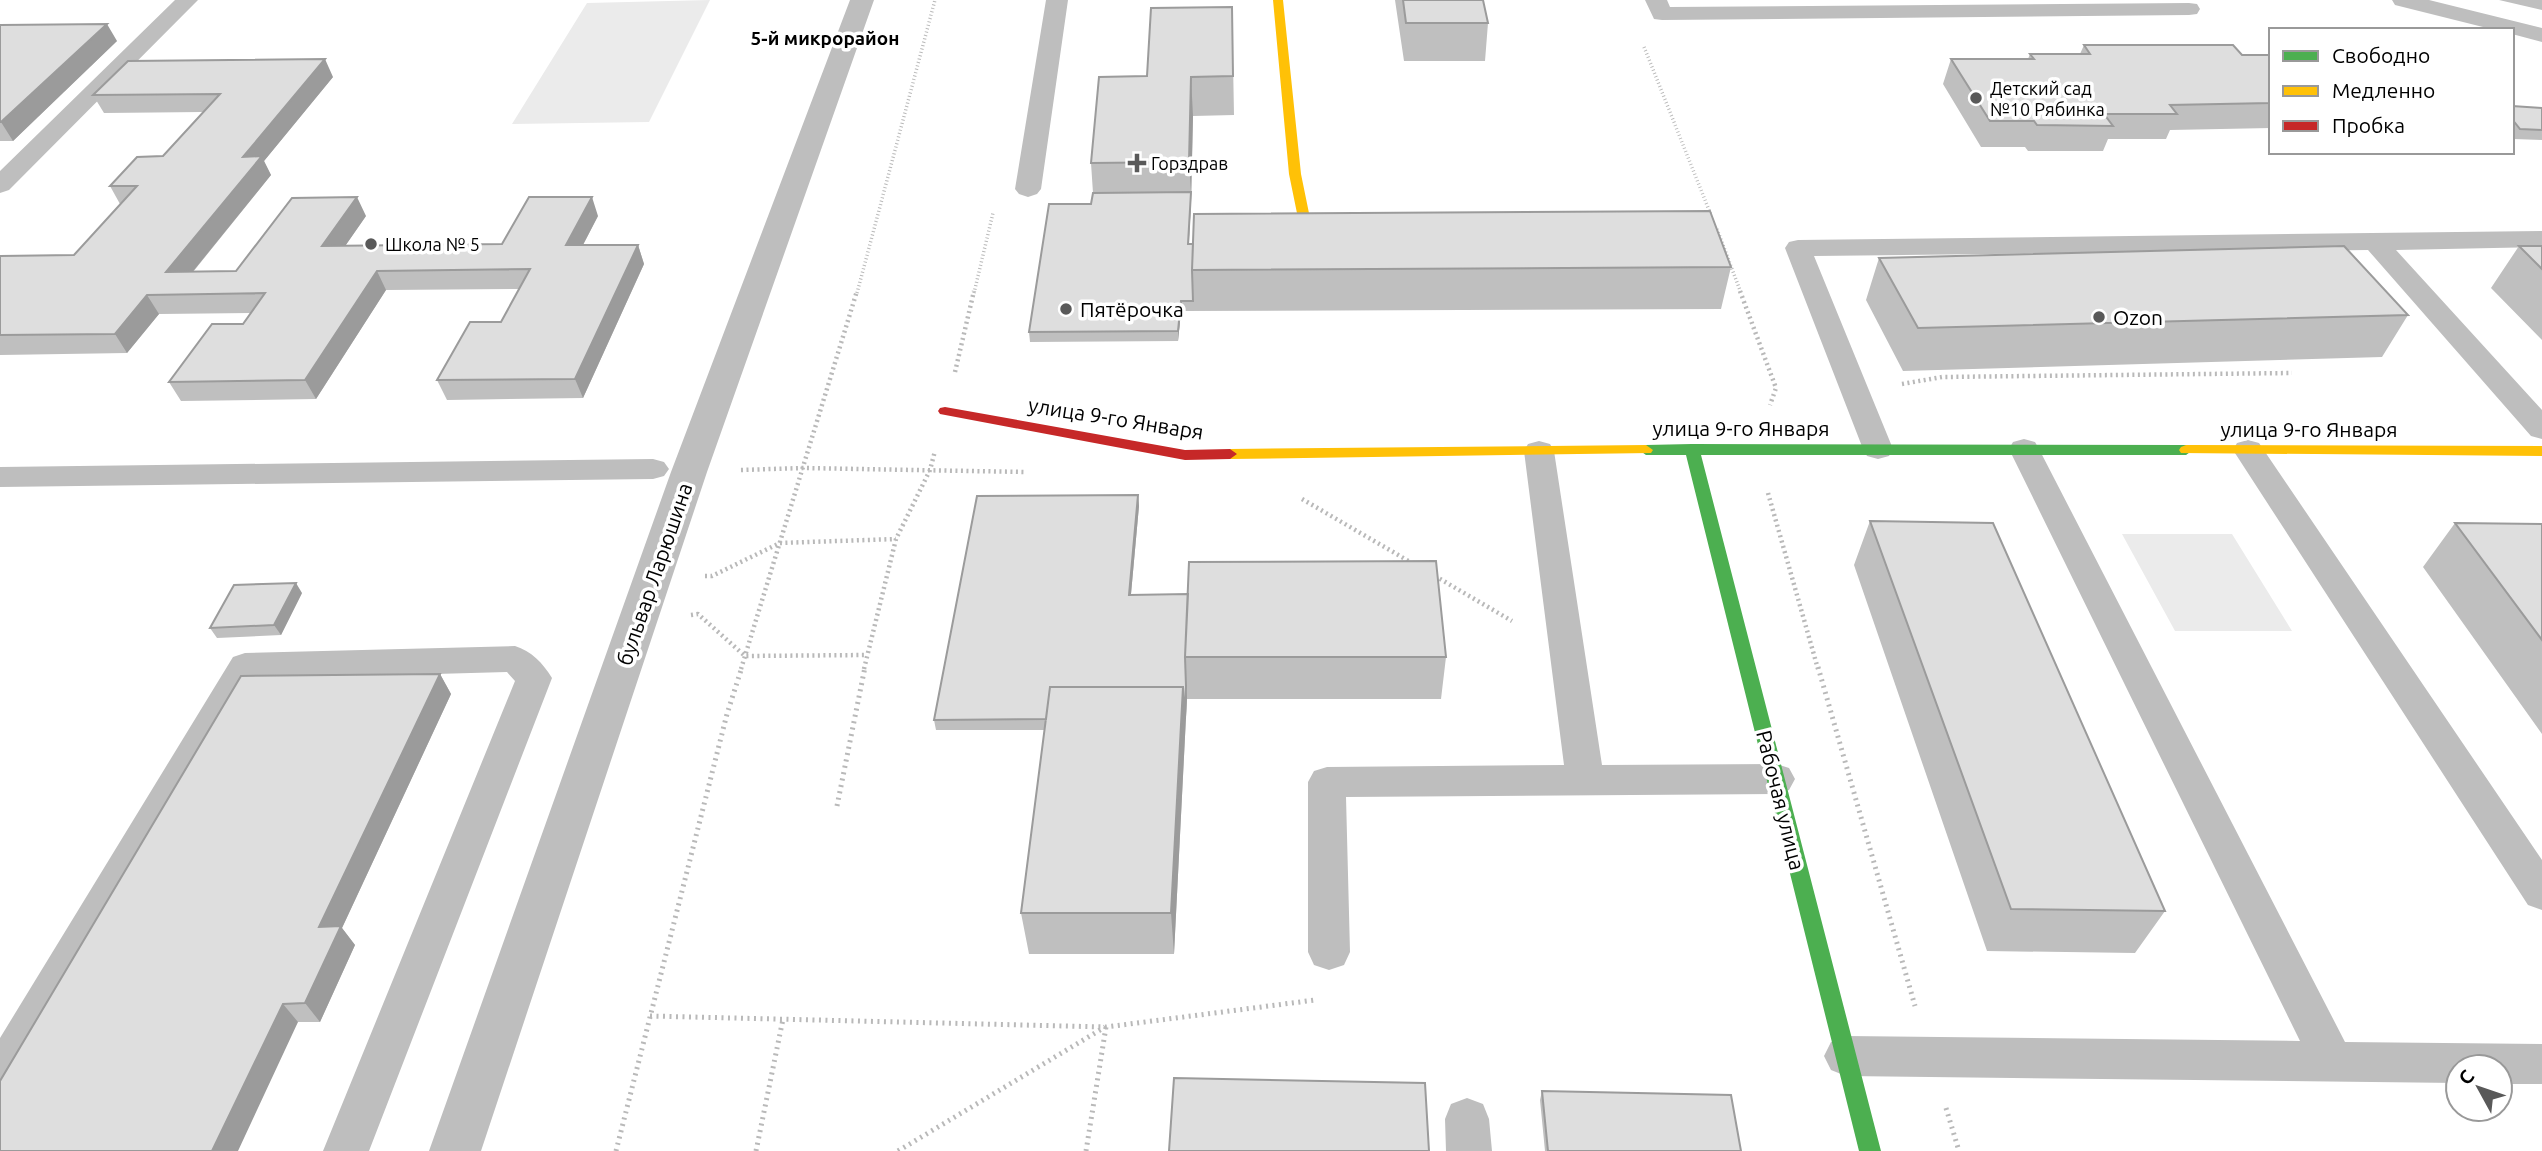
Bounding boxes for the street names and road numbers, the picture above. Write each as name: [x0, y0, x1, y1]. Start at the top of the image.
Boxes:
street label: улица 9-го Января: [1027, 392, 1205, 444]
street label: улица 9-го Января: [1652, 416, 1830, 440]
street label: улица 9-го Января: [2220, 417, 2398, 441]
street label: бульвар Ларюшина: [611, 480, 697, 668]
street label: Рабочая улица: [1752, 728, 1810, 872]

